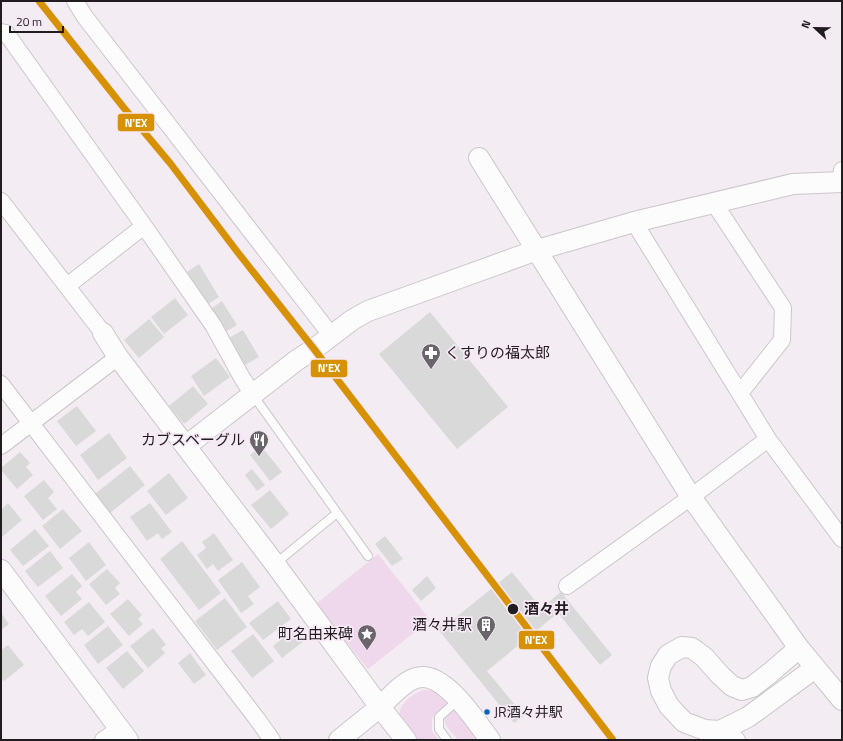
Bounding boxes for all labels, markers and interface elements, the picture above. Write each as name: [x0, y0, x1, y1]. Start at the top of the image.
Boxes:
scale bar: [10, 8, 63, 34]
north arrow: [795, 8, 835, 48]
text: 20 m: [16, 12, 42, 31]
text: N: [797, 18, 815, 31]
line badge: N'EX: [117, 113, 155, 132]
text: N'EX: [125, 115, 148, 131]
place label: くすりの福太郎: [445, 341, 550, 364]
pharmacy icon: くすりの福太郎: [420, 342, 442, 370]
line badge: N'EX: [310, 359, 348, 378]
text: N'EX: [318, 360, 341, 376]
place label: カブスベーグル: [141, 428, 245, 451]
restaurant icon: カブスベーグル: [248, 429, 270, 457]
place label: 酒々井: [524, 597, 569, 620]
marker: 酒々井: [506, 602, 520, 616]
place label: 酒々井駅: [412, 613, 472, 636]
building icon: 酒々井駅: [475, 614, 497, 642]
place label: 町名由来碑: [278, 622, 353, 645]
place icon: 町名由来碑: [356, 623, 378, 651]
line badge: N'EX: [518, 630, 555, 650]
text: N'EX: [525, 632, 548, 648]
place label: JR酒々井駅: [494, 701, 563, 722]
marker: JR酒々井駅: [482, 707, 492, 717]

